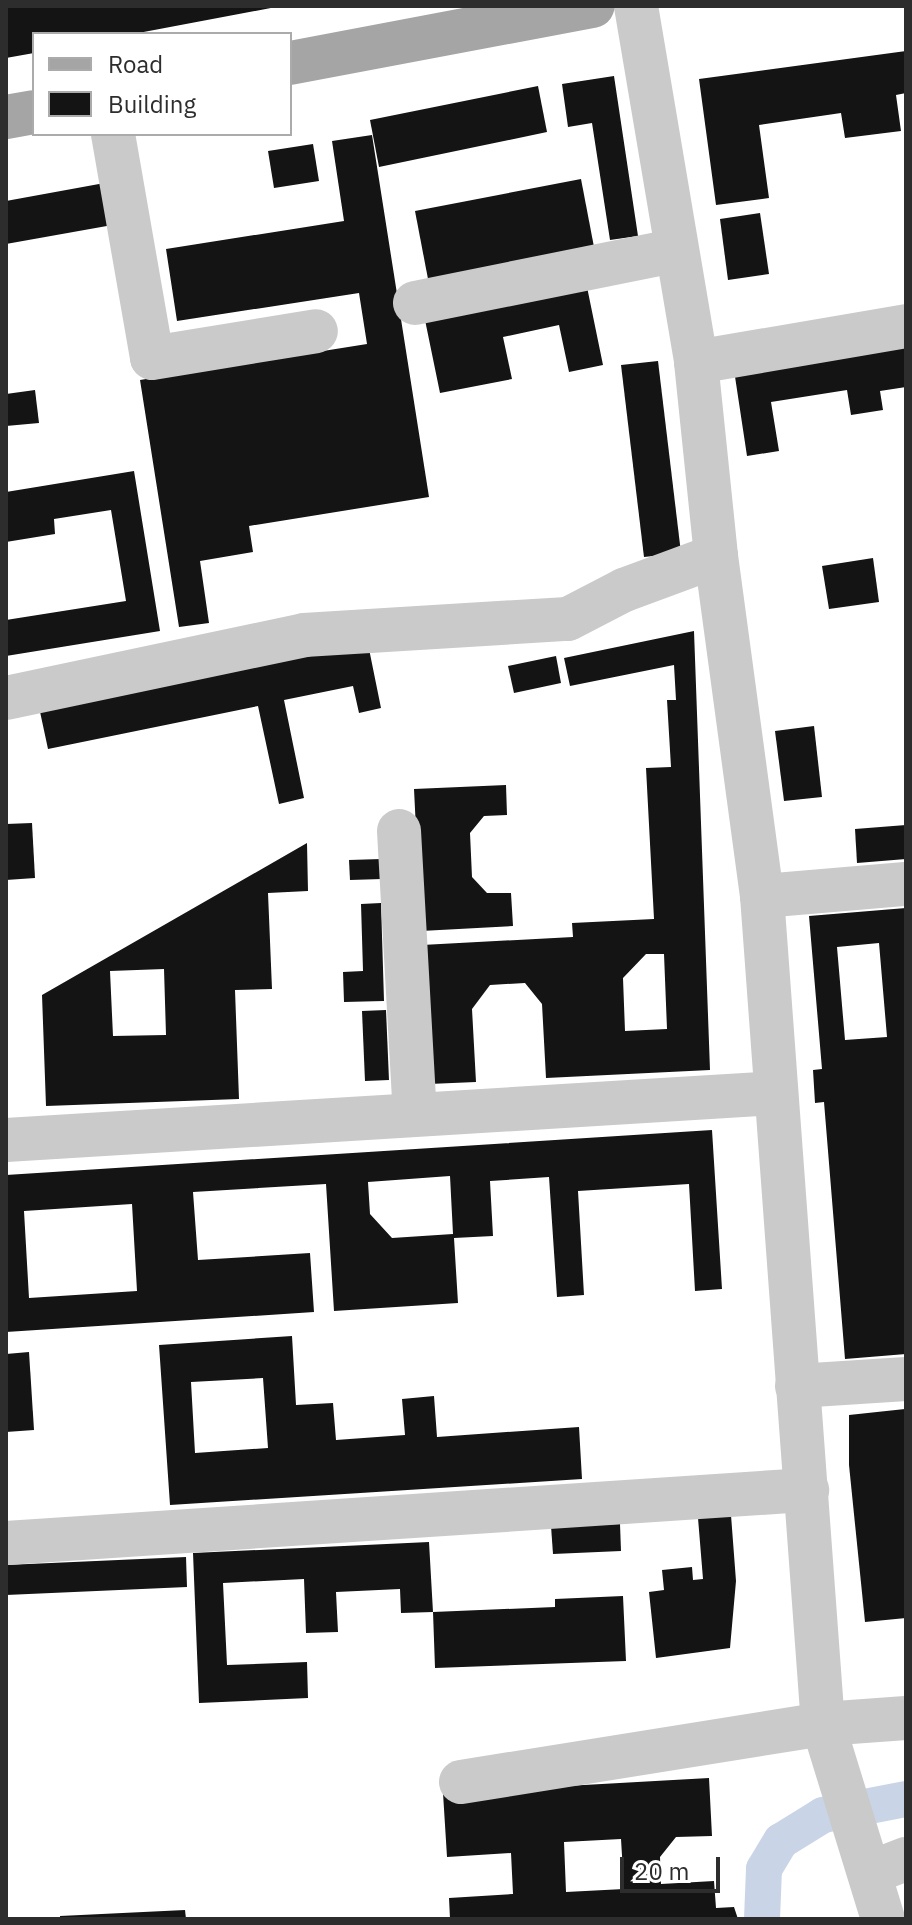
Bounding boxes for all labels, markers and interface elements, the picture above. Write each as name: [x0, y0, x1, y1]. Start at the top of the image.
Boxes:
legend: [32, 32, 292, 136]
text: Road: [108, 48, 163, 80]
text: Building: [108, 88, 196, 120]
scale bar: [624, 1841, 724, 1891]
text: 20 m: [634, 1855, 689, 1887]

